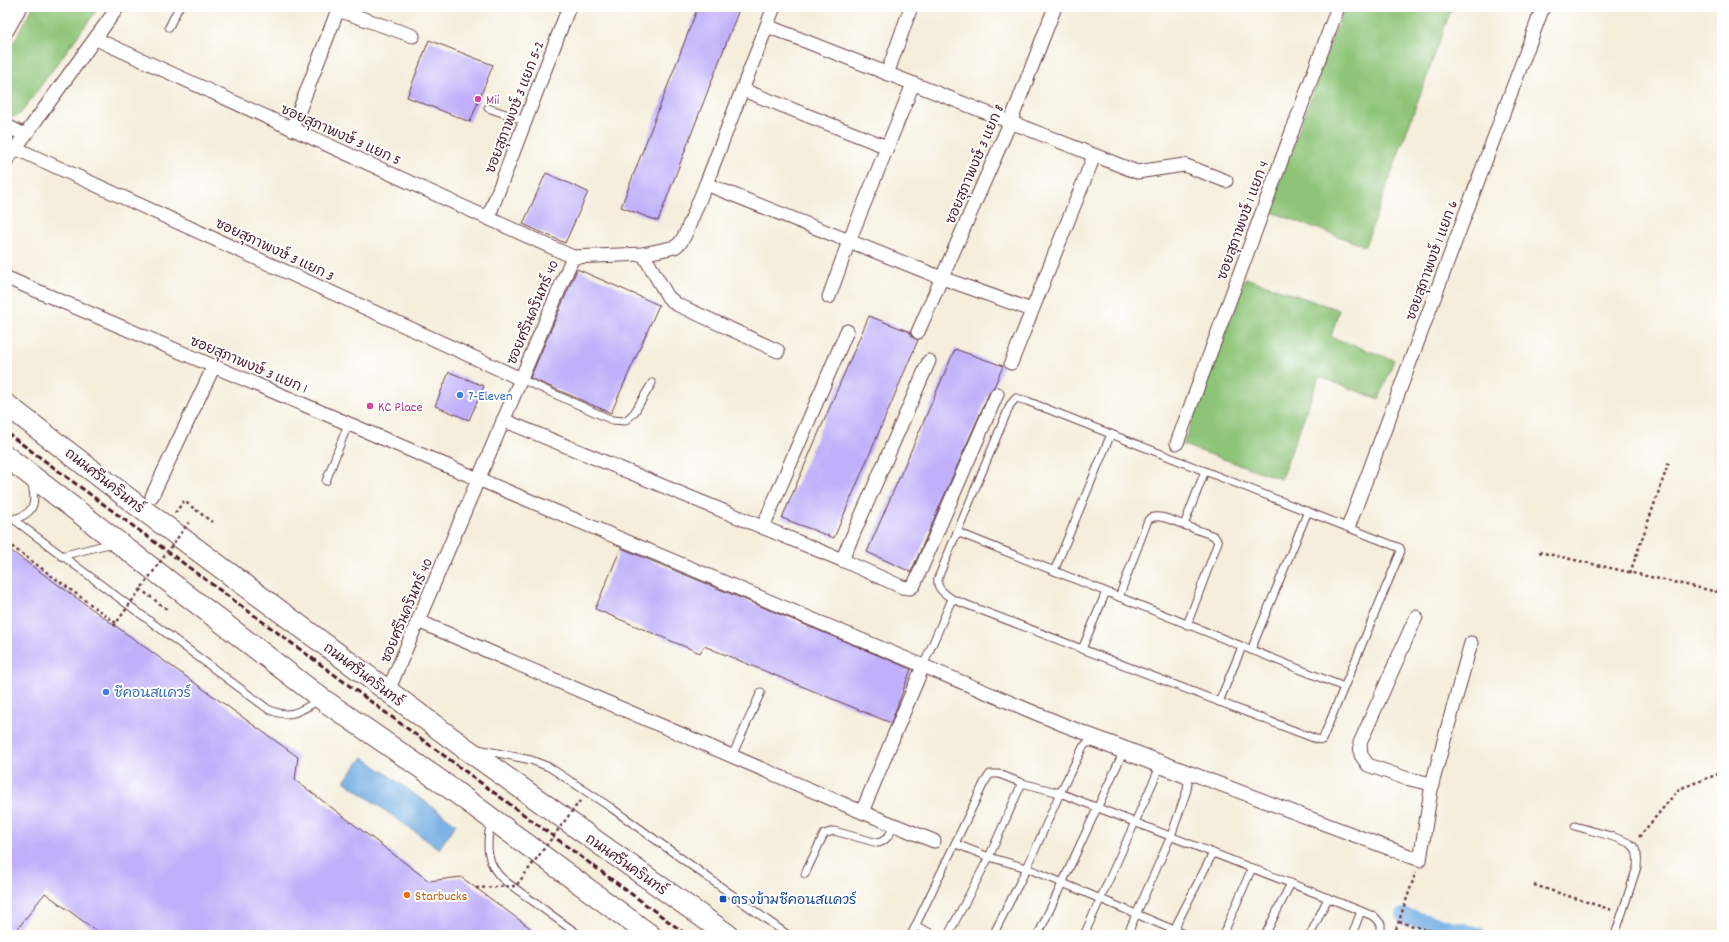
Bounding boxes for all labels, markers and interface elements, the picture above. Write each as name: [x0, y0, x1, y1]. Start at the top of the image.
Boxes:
street label: ซอยสุภาพงษ์ 3 แยก 5-2: [480, 38, 550, 177]
place label: Mii: [486, 91, 500, 111]
marker: Mii: [473, 94, 483, 104]
street label: ซอยสุภาพงษ์ 3 แยก 5: [277, 99, 404, 171]
street label: ซอยสุภาพงษ์ 3 แยก 8: [941, 101, 1010, 228]
street label: ซอยสุภาพงษ์ 1 แยก 4: [1212, 158, 1275, 283]
street label: ซอยสุภาพงษ์ 1 แยก 6: [1401, 197, 1464, 324]
street label: ซอยสุภาพงษ์ 3 แยก 3: [211, 214, 337, 287]
street label: ซอยศรีนครินทร์ 40: [502, 257, 565, 368]
street label: ซอยสุภาพงษ์ 3 แยก 1: [186, 331, 310, 400]
place label: 7-Eleven: [468, 387, 512, 407]
marker: 7-Eleven: [455, 390, 465, 400]
place label: KC Place: [378, 398, 423, 418]
marker: KC Place: [365, 401, 375, 411]
street label: ถนนศรีนครินทร์: [60, 443, 149, 519]
street label: ซอยศรีนครินทร์ 40: [376, 555, 439, 666]
street label: ถนนศรีนครินทร์: [318, 638, 408, 713]
place label: ซีคอนสแควร์: [114, 683, 191, 704]
marker: ซีคอนสแควร์: [101, 687, 111, 697]
street label: ถนนศรีนครินทร์: [581, 829, 672, 902]
place label: Starbucks: [415, 887, 468, 907]
marker: Starbucks: [402, 890, 412, 900]
place label: ตรงข้ามซีคอนสแควร์: [731, 890, 857, 911]
marker: ตรงข้ามซีคอนสแควร์: [718, 894, 728, 904]

